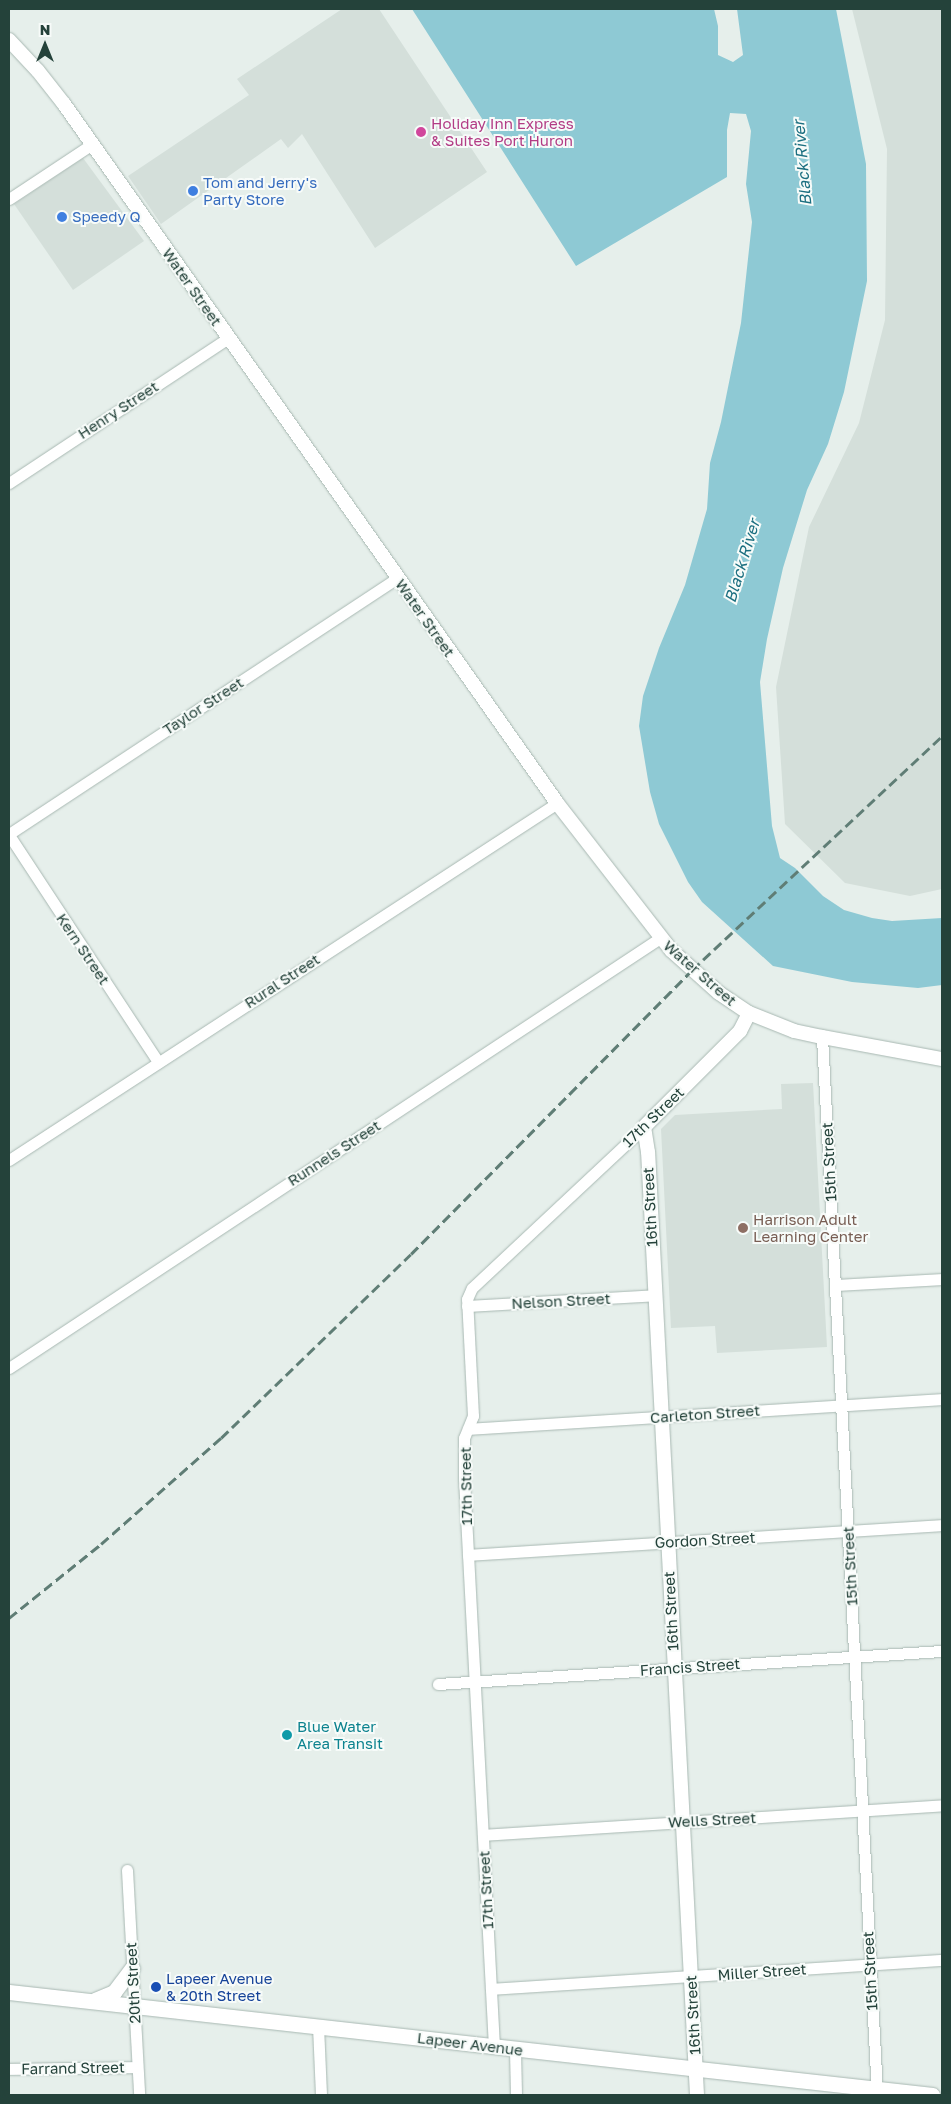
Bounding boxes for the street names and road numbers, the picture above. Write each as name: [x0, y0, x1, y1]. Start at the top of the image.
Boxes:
street label: Water Street: [159, 245, 225, 329]
street label: Henry Street: [74, 377, 162, 443]
street label: Water Street: [392, 576, 458, 660]
street label: Taylor Street: [159, 673, 247, 739]
street label: Kern Street: [53, 910, 113, 988]
street label: Water Street: [660, 936, 740, 1010]
street label: Rural Street: [241, 950, 323, 1012]
street label: 17th Street: [618, 1083, 688, 1151]
street label: Runnels Street: [284, 1116, 384, 1190]
street label: 15th Street: [818, 1122, 840, 1202]
street label: 16th Street: [639, 1167, 661, 1247]
street label: Nelson Street: [511, 1289, 611, 1313]
street label: Carleton Street: [649, 1401, 761, 1427]
street label: 17th Street: [456, 1447, 476, 1525]
street label: 15th Street: [839, 1526, 861, 1606]
street label: Gordon Street: [654, 1528, 756, 1552]
street label: 16th Street: [660, 1571, 682, 1651]
street label: Francis Street: [639, 1655, 741, 1679]
street label: Wells Street: [667, 1809, 757, 1831]
street label: 17th Street: [475, 1850, 497, 1930]
street label: 15th Street: [859, 1931, 881, 2011]
street label: 20th Street: [122, 1942, 144, 2024]
street label: Miller Street: [717, 1960, 807, 1984]
street label: 16th Street: [682, 1975, 704, 2055]
street label: Lapeer Avenue: [416, 2029, 524, 2059]
street label: Farrand Street: [21, 2058, 125, 2078]

